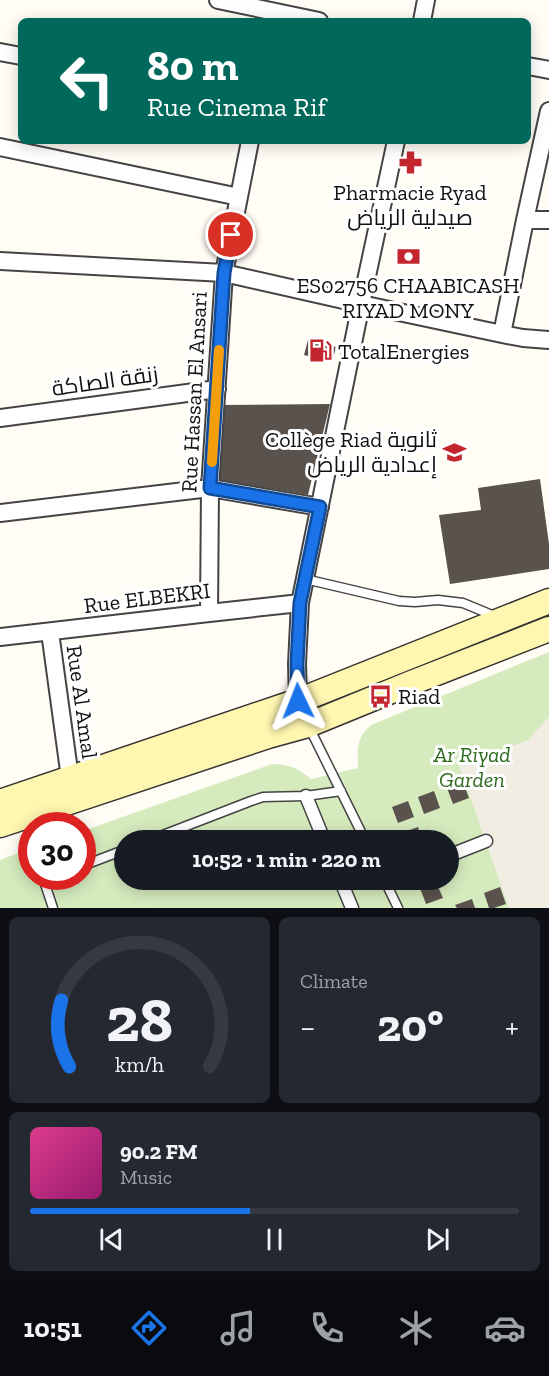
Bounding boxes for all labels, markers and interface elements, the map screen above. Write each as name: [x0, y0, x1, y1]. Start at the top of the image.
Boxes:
text: 80 m: [147, 40, 238, 91]
icon: left: [48, 42, 126, 120]
text: Rue Cinema Rif: [147, 91, 326, 123]
pharmacy icon: Pharmacie Ryad صيدلية الرياض: [397, 150, 423, 176]
place label: Pharmacie Ryad صيدلية الرياض: [333, 179, 487, 231]
pin: [205, 209, 256, 260]
icon: arrive: [214, 218, 247, 251]
bank icon: ES02756 CHAABICASH RIYAD MONY: [395, 243, 421, 269]
place label: ES02756 CHAABICASH RIYAD MONY: [296, 272, 520, 324]
street label: Rue Hassan El Ansari: [175, 291, 213, 493]
fuel station icon: TotalEnergies: [307, 338, 333, 364]
place label: TotalEnergies: [338, 338, 469, 365]
street label: زنقة الصاكة: [50, 360, 160, 402]
place label: Collège Riad ثانوية إعدادية الرياض: [265, 426, 437, 479]
school or university icon: Collège Riad ثانوية إعدادية الرياض: [442, 439, 468, 465]
street label: Rue ELBEKRI: [82, 577, 212, 619]
street label: Rue Al Amal: [61, 643, 103, 761]
position arrow: [266, 669, 330, 733]
bus stop icon: Riad: [367, 683, 393, 709]
place label: Riad: [398, 683, 440, 710]
park label: Ar Riyad Garden: [432, 741, 511, 793]
speed limit sign: 30: [18, 812, 96, 890]
text: 10:52 · 1 min · 220 m: [192, 846, 381, 873]
text: Climate: [300, 969, 368, 993]
text: 28: [106, 982, 173, 1057]
text: 20°: [377, 999, 443, 1053]
text: −: [300, 1007, 315, 1046]
text: +: [505, 1007, 519, 1046]
text: km/h: [115, 1052, 164, 1077]
text: 90.2 FM: [120, 1138, 198, 1165]
text: Music: [120, 1165, 172, 1189]
icon: previous: [95, 1223, 128, 1256]
icon: pause: [258, 1223, 291, 1256]
icon: next: [421, 1223, 454, 1256]
icon: directions: [128, 1307, 170, 1349]
icon: music: [217, 1307, 259, 1349]
icon: phone: [306, 1307, 348, 1349]
icon: climate: [395, 1307, 437, 1349]
icon: car: [484, 1307, 526, 1349]
text: 10:51: [23, 1312, 82, 1344]

